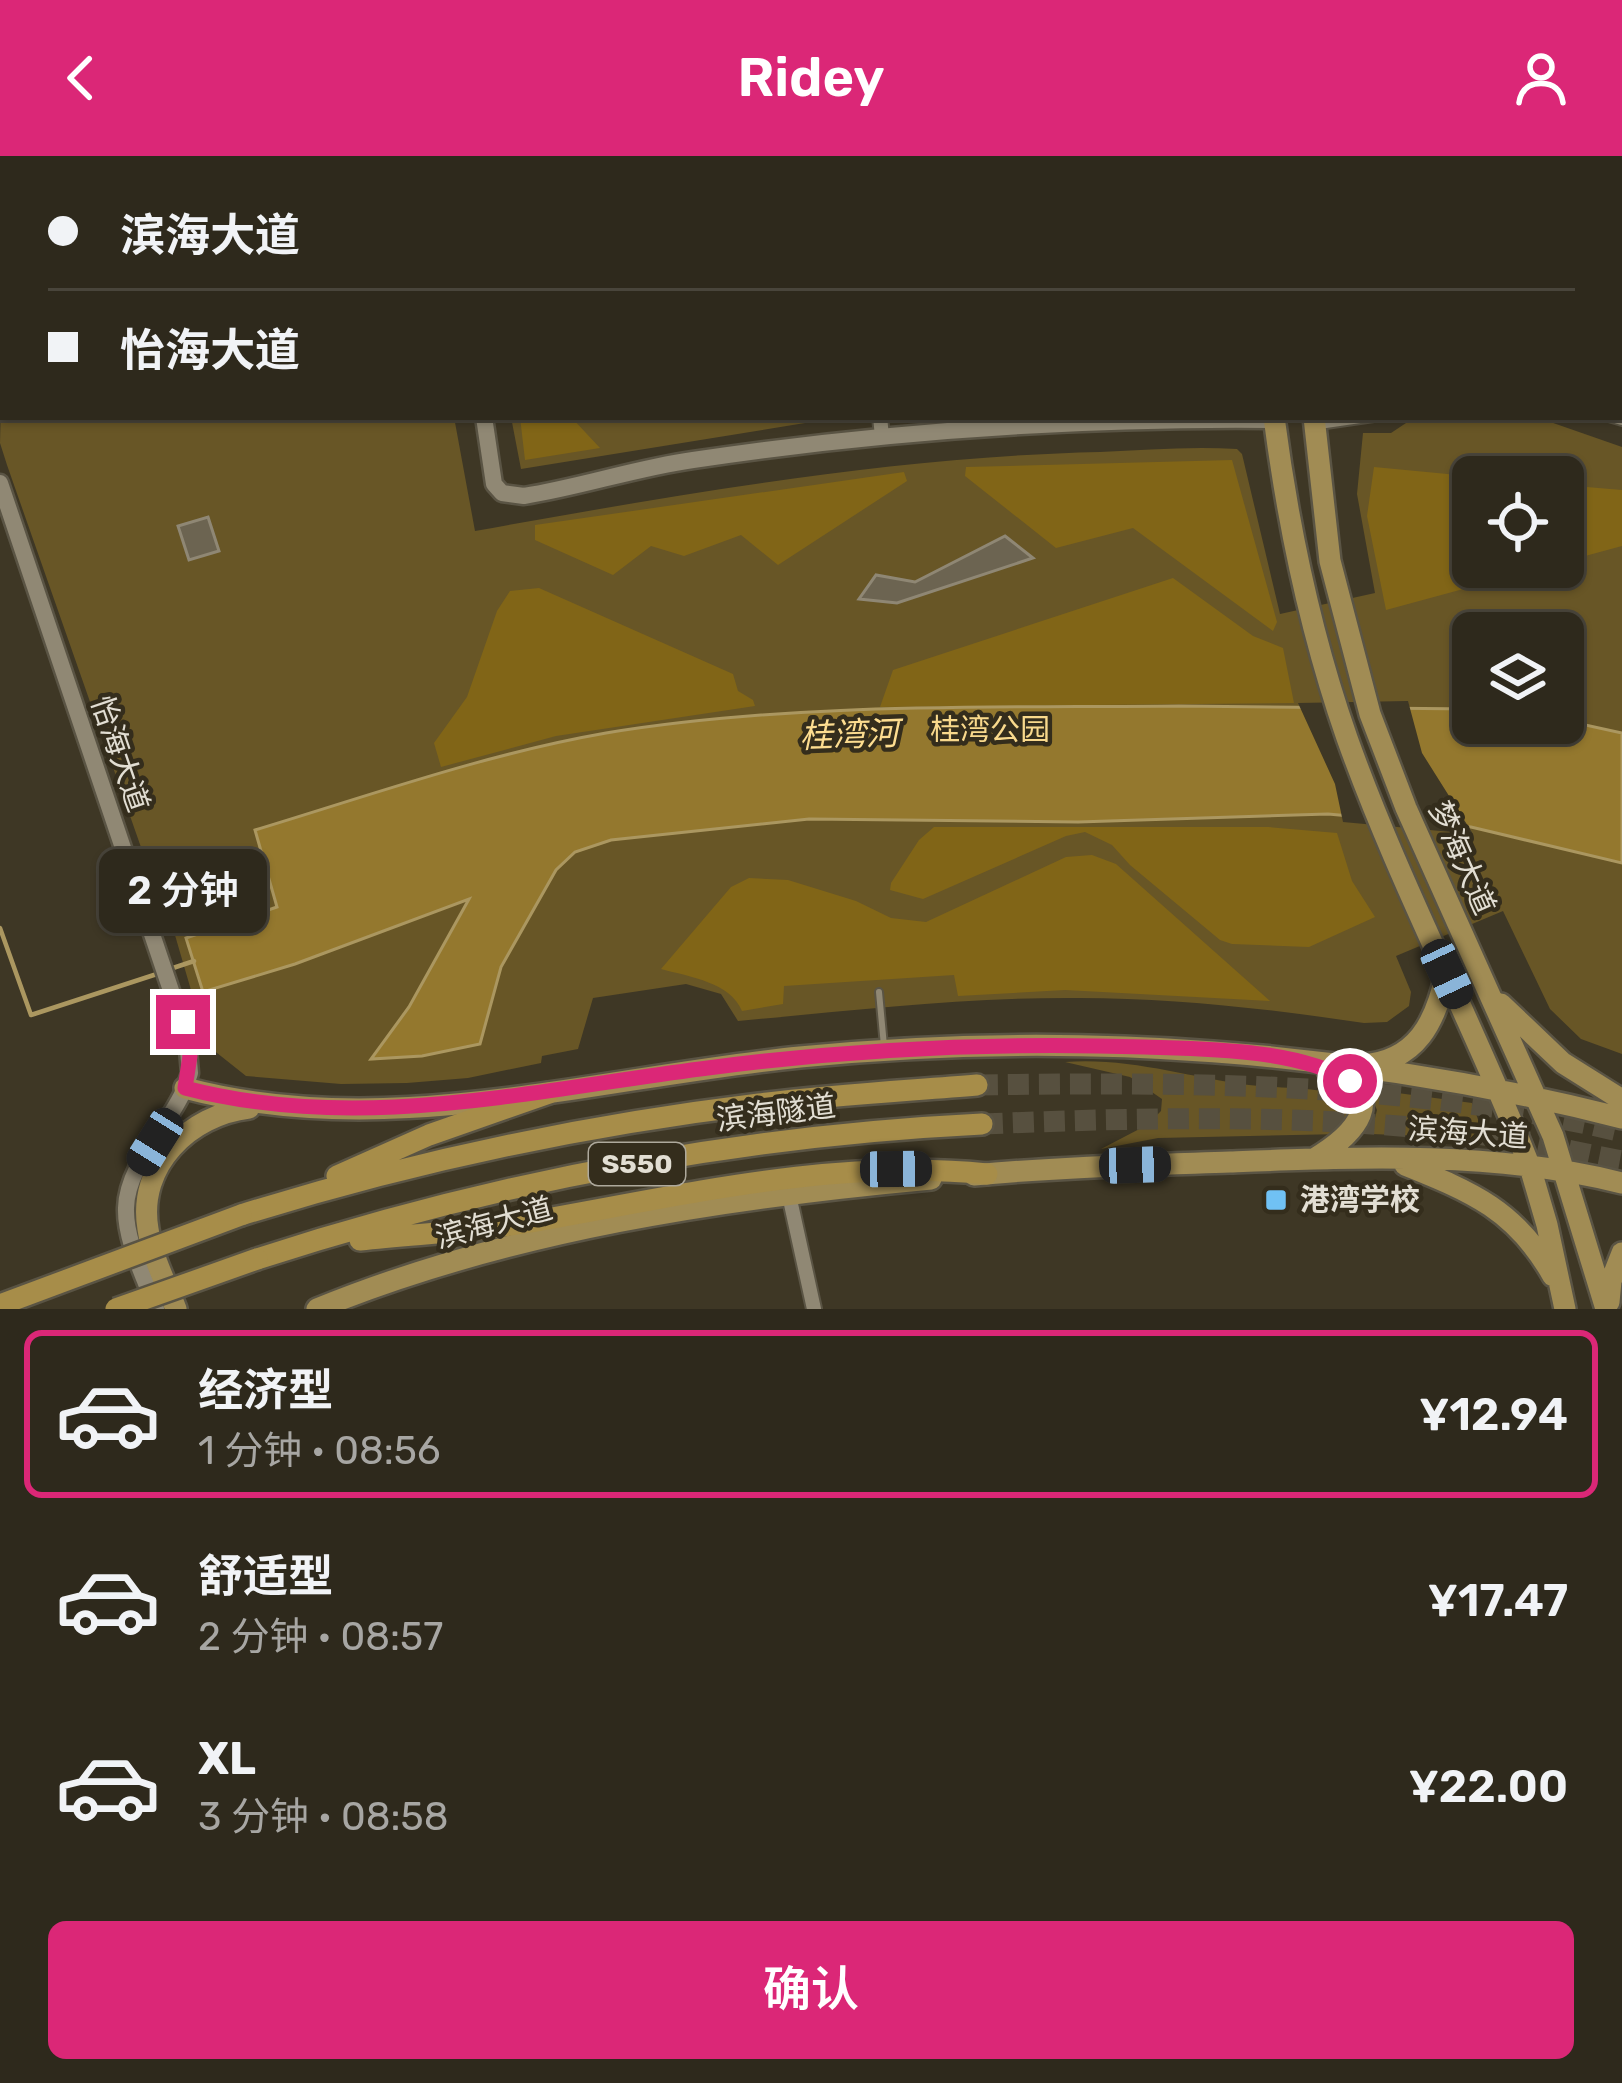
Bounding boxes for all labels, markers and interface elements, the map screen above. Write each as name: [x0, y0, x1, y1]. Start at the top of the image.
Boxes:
icon: back: [48, 45, 114, 111]
icon: person: [1508, 45, 1574, 111]
text: Ridey: [737, 46, 885, 110]
text: 滨海大道: [120, 209, 300, 262]
text: 怡海大道: [120, 324, 300, 377]
map controls: [1452, 456, 1584, 744]
button: locate: [1452, 456, 1584, 588]
button: layers: [1452, 612, 1584, 744]
street label: 怡海大道: [83, 691, 157, 817]
park label: 桂湾公园: [930, 712, 1050, 748]
water label: 桂湾河: [799, 713, 905, 756]
street label: 梦海大道: [1421, 796, 1503, 920]
callout: 2 分钟: [99, 848, 267, 932]
text: 2 分钟: [127, 868, 239, 914]
car: [1415, 934, 1479, 1014]
route end: [156, 995, 210, 1049]
route start: [1323, 1054, 1377, 1108]
street label: 滨海隧道: [714, 1088, 838, 1138]
car: [121, 1102, 189, 1182]
street label: 滨海大道: [1407, 1111, 1529, 1155]
road number: S550: [589, 1143, 685, 1185]
car: [1098, 1146, 1172, 1184]
car: [860, 1150, 932, 1188]
place label: 港湾学校: [1300, 1182, 1420, 1218]
marker: 港湾学校: [1263, 1187, 1289, 1213]
street label: 滨海大道: [431, 1190, 557, 1256]
icon: car: [54, 1360, 162, 1468]
text: 经济型: [198, 1364, 333, 1417]
text: ¥12.94: [1419, 1388, 1568, 1441]
text: 1 分钟 · 08:56: [198, 1428, 440, 1474]
icon: car: [54, 1546, 162, 1654]
text: 舒适型: [198, 1550, 333, 1603]
text: ¥17.47: [1428, 1574, 1568, 1627]
text: 2 分钟 · 08:57: [198, 1614, 443, 1660]
icon: car: [54, 1732, 162, 1840]
text: XL: [198, 1732, 256, 1785]
text: ¥22.00: [1409, 1760, 1568, 1813]
text: 3 分钟 · 08:58: [198, 1794, 449, 1840]
button: 确认: [48, 1921, 1574, 2059]

